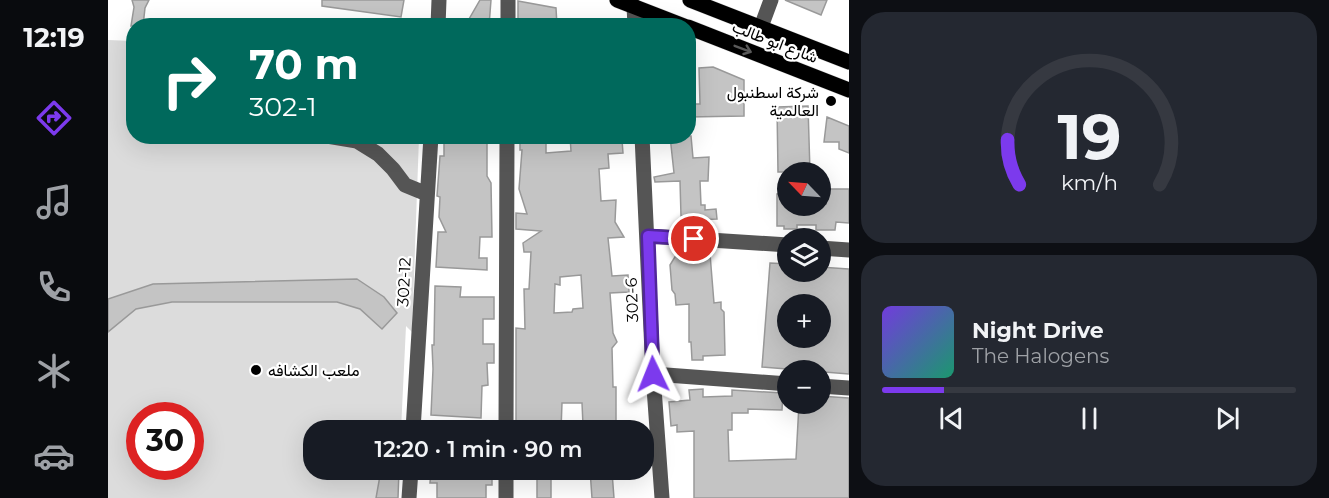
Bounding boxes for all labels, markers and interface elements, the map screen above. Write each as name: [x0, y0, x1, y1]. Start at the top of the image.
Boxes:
street label: شارع ابو طالب: [729, 17, 821, 69]
text: 12:19: [23, 21, 85, 54]
text: 70 m: [249, 38, 359, 90]
icon: right: [150, 42, 228, 120]
one-way arrow: [733, 44, 752, 55]
place label: شركة اسطنبول العالمية: [727, 83, 819, 120]
text: 302-1: [249, 90, 317, 123]
marker: شركة اسطنبول العالمية: [824, 94, 838, 108]
icon: directions: [33, 97, 75, 139]
text: 19: [1057, 99, 1121, 175]
north arrow: [777, 162, 831, 216]
map controls: [777, 162, 831, 414]
text: km/h: [1060, 169, 1118, 195]
icon: music: [33, 181, 75, 223]
pin: [668, 213, 719, 264]
icon: arrive: [677, 222, 710, 255]
button: layers: [777, 228, 831, 282]
street label: 302-12: [393, 257, 415, 307]
icon: phone: [33, 266, 75, 308]
street label: 302-6: [622, 277, 642, 323]
button: +: [777, 294, 831, 348]
text: Night Drive: [972, 317, 1104, 344]
position arrow: [621, 342, 685, 406]
text: The Halogens: [972, 344, 1109, 368]
icon: climate: [33, 350, 75, 392]
button: −: [777, 360, 831, 414]
place label: ملعب الكشافه: [268, 361, 360, 380]
marker: ملعب الكشافه: [249, 363, 263, 377]
speed limit sign: 30: [126, 402, 204, 480]
icon: previous: [935, 402, 968, 435]
icon: pause: [1073, 402, 1106, 435]
icon: next: [1211, 402, 1244, 435]
icon: car: [33, 435, 75, 477]
text: 12:20 · 1 min · 90 m: [375, 436, 582, 463]

